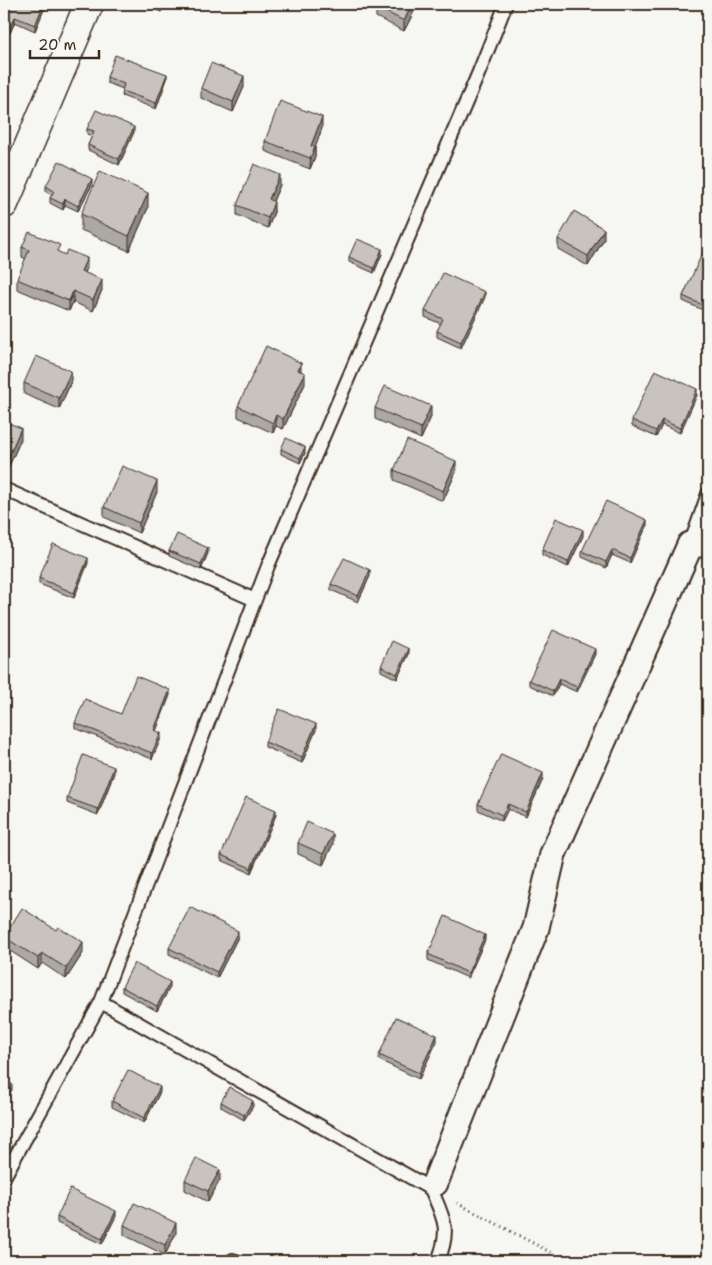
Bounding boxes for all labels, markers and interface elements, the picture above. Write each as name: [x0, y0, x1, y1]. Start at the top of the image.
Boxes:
scale bar: [30, 28, 99, 60]
text: 20 m: [38, 35, 77, 55]

